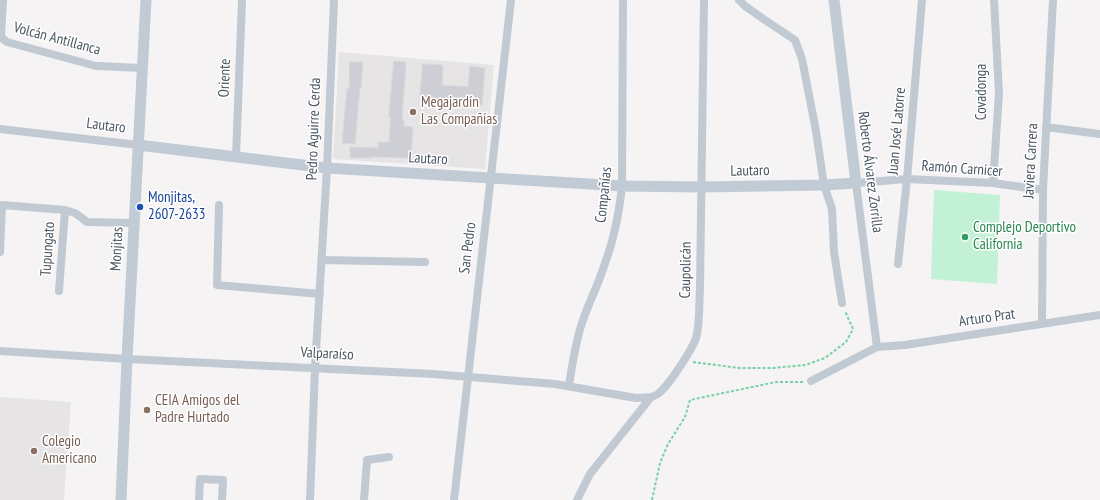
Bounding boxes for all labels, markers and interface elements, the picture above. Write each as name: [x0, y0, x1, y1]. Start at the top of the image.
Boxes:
street label: Volcán Antillanca: [12, 19, 102, 59]
street label: Oriente: [215, 58, 235, 98]
street label: Covadonga: [973, 64, 991, 120]
street label: Pedro Aguirre Cerda: [303, 77, 325, 181]
street label: Juan José Latorre: [884, 87, 910, 175]
place label: Megajardín Las Compañías: [421, 94, 497, 129]
marker: Megajardín Las Compañías: [408, 107, 418, 117]
street label: Roberto Álvarez Zorrilla: [854, 110, 886, 234]
street label: Lautaro: [85, 115, 127, 137]
street label: Javiera Carrera: [1020, 123, 1042, 199]
street label: Lautaro: [408, 149, 448, 169]
street label: Ramón Carnicer: [921, 157, 1003, 181]
street label: Lautaro: [730, 162, 770, 180]
street label: Compañías: [592, 166, 616, 224]
place label: Monjitas, 2607-2633: [148, 189, 206, 224]
marker: Monjitas, 2607-2633: [135, 202, 145, 212]
place label: Complejo Deportivo California: [973, 219, 1076, 254]
street label: Tupungato: [37, 221, 59, 277]
street label: San Pedro: [456, 221, 480, 275]
street label: Monjitas: [107, 226, 127, 272]
marker: Complejo Deportivo California: [960, 232, 970, 242]
street label: Caupolicán: [677, 241, 695, 299]
street label: Arturo Prat: [958, 305, 1016, 331]
street label: Valparaíso: [300, 344, 354, 364]
place label: CEIA Amigos del Padre Hurtado: [155, 392, 240, 427]
marker: CEIA Amigos del Padre Hurtado: [142, 405, 152, 415]
place label: Colegio Americano: [42, 433, 97, 468]
marker: Colegio Americano: [29, 446, 39, 456]

